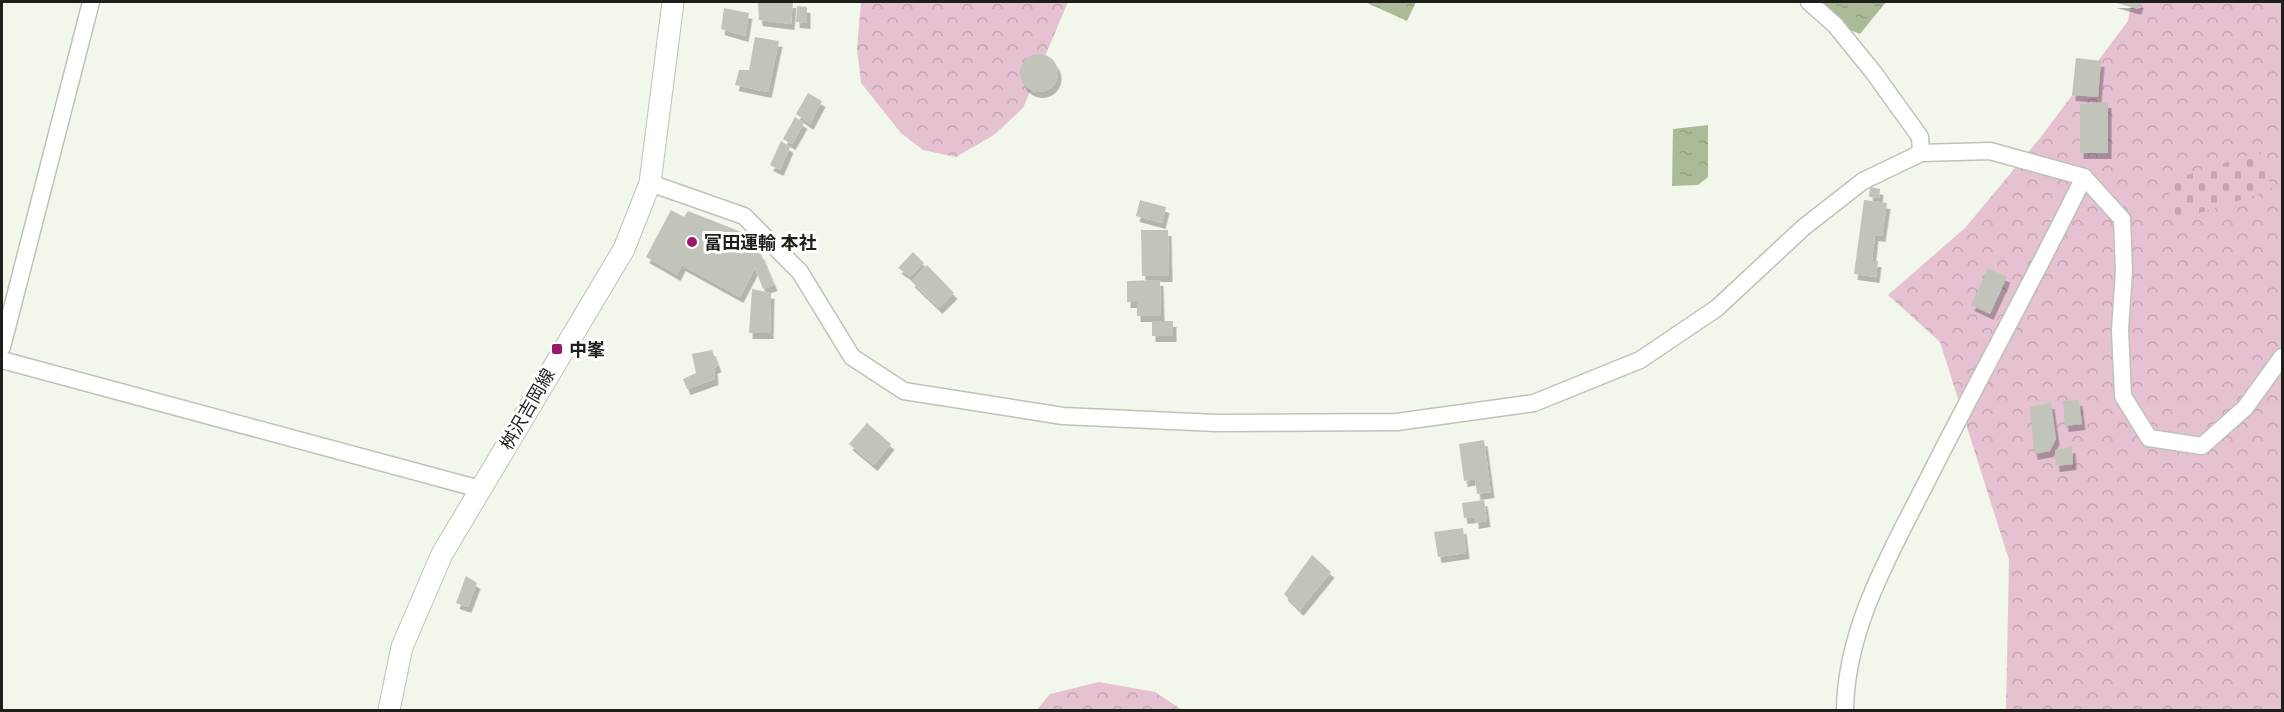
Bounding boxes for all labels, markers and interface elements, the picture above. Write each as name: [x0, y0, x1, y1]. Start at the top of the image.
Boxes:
place label: 富田運輸 本社: [704, 231, 817, 254]
marker: 富田運輸 本社: [685, 235, 699, 249]
place label: 中峯: [569, 338, 605, 361]
marker: 中峯: [550, 342, 564, 356]
street label: 桝沢吉岡線: [495, 364, 559, 454]

